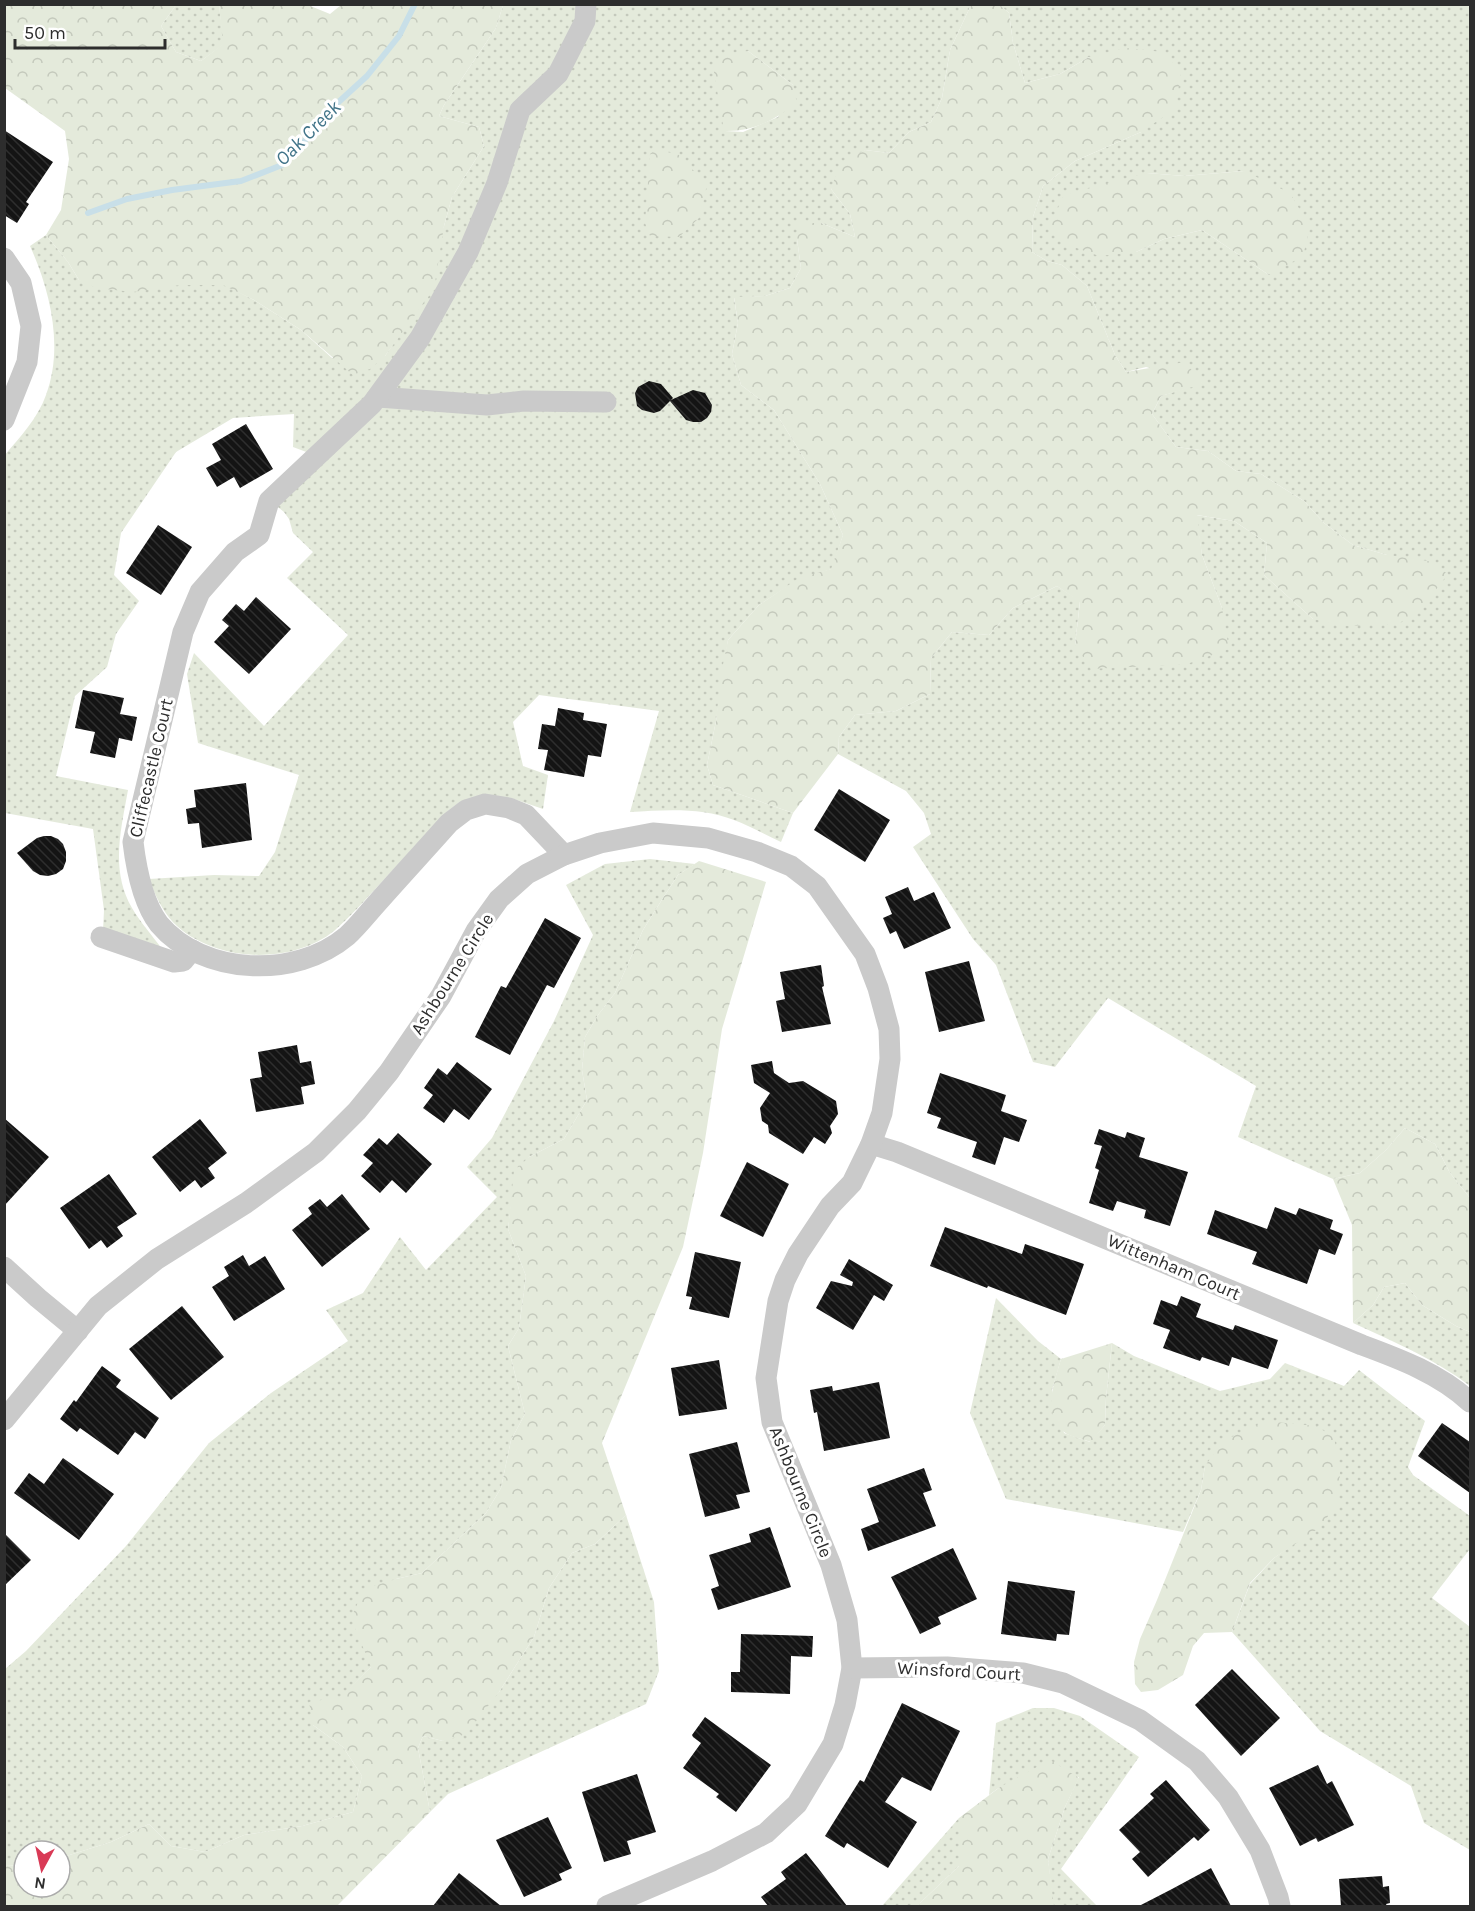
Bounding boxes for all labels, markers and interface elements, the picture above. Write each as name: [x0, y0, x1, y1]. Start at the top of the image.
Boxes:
scale bar: [15, 12, 165, 50]
text: 50 m: [24, 22, 66, 44]
water label: Oak Creek: [271, 95, 346, 170]
street label: Cliffecastle Court: [124, 696, 178, 840]
street label: Ashbourne Circle: [406, 909, 498, 1039]
street label: Wittenham Court: [1104, 1229, 1244, 1305]
street label: Ashbourne Circle: [765, 1423, 837, 1561]
street label: Winsford Court: [897, 1657, 1022, 1685]
north arrow: [12, 1839, 72, 1899]
text: N: [33, 1873, 47, 1894]

